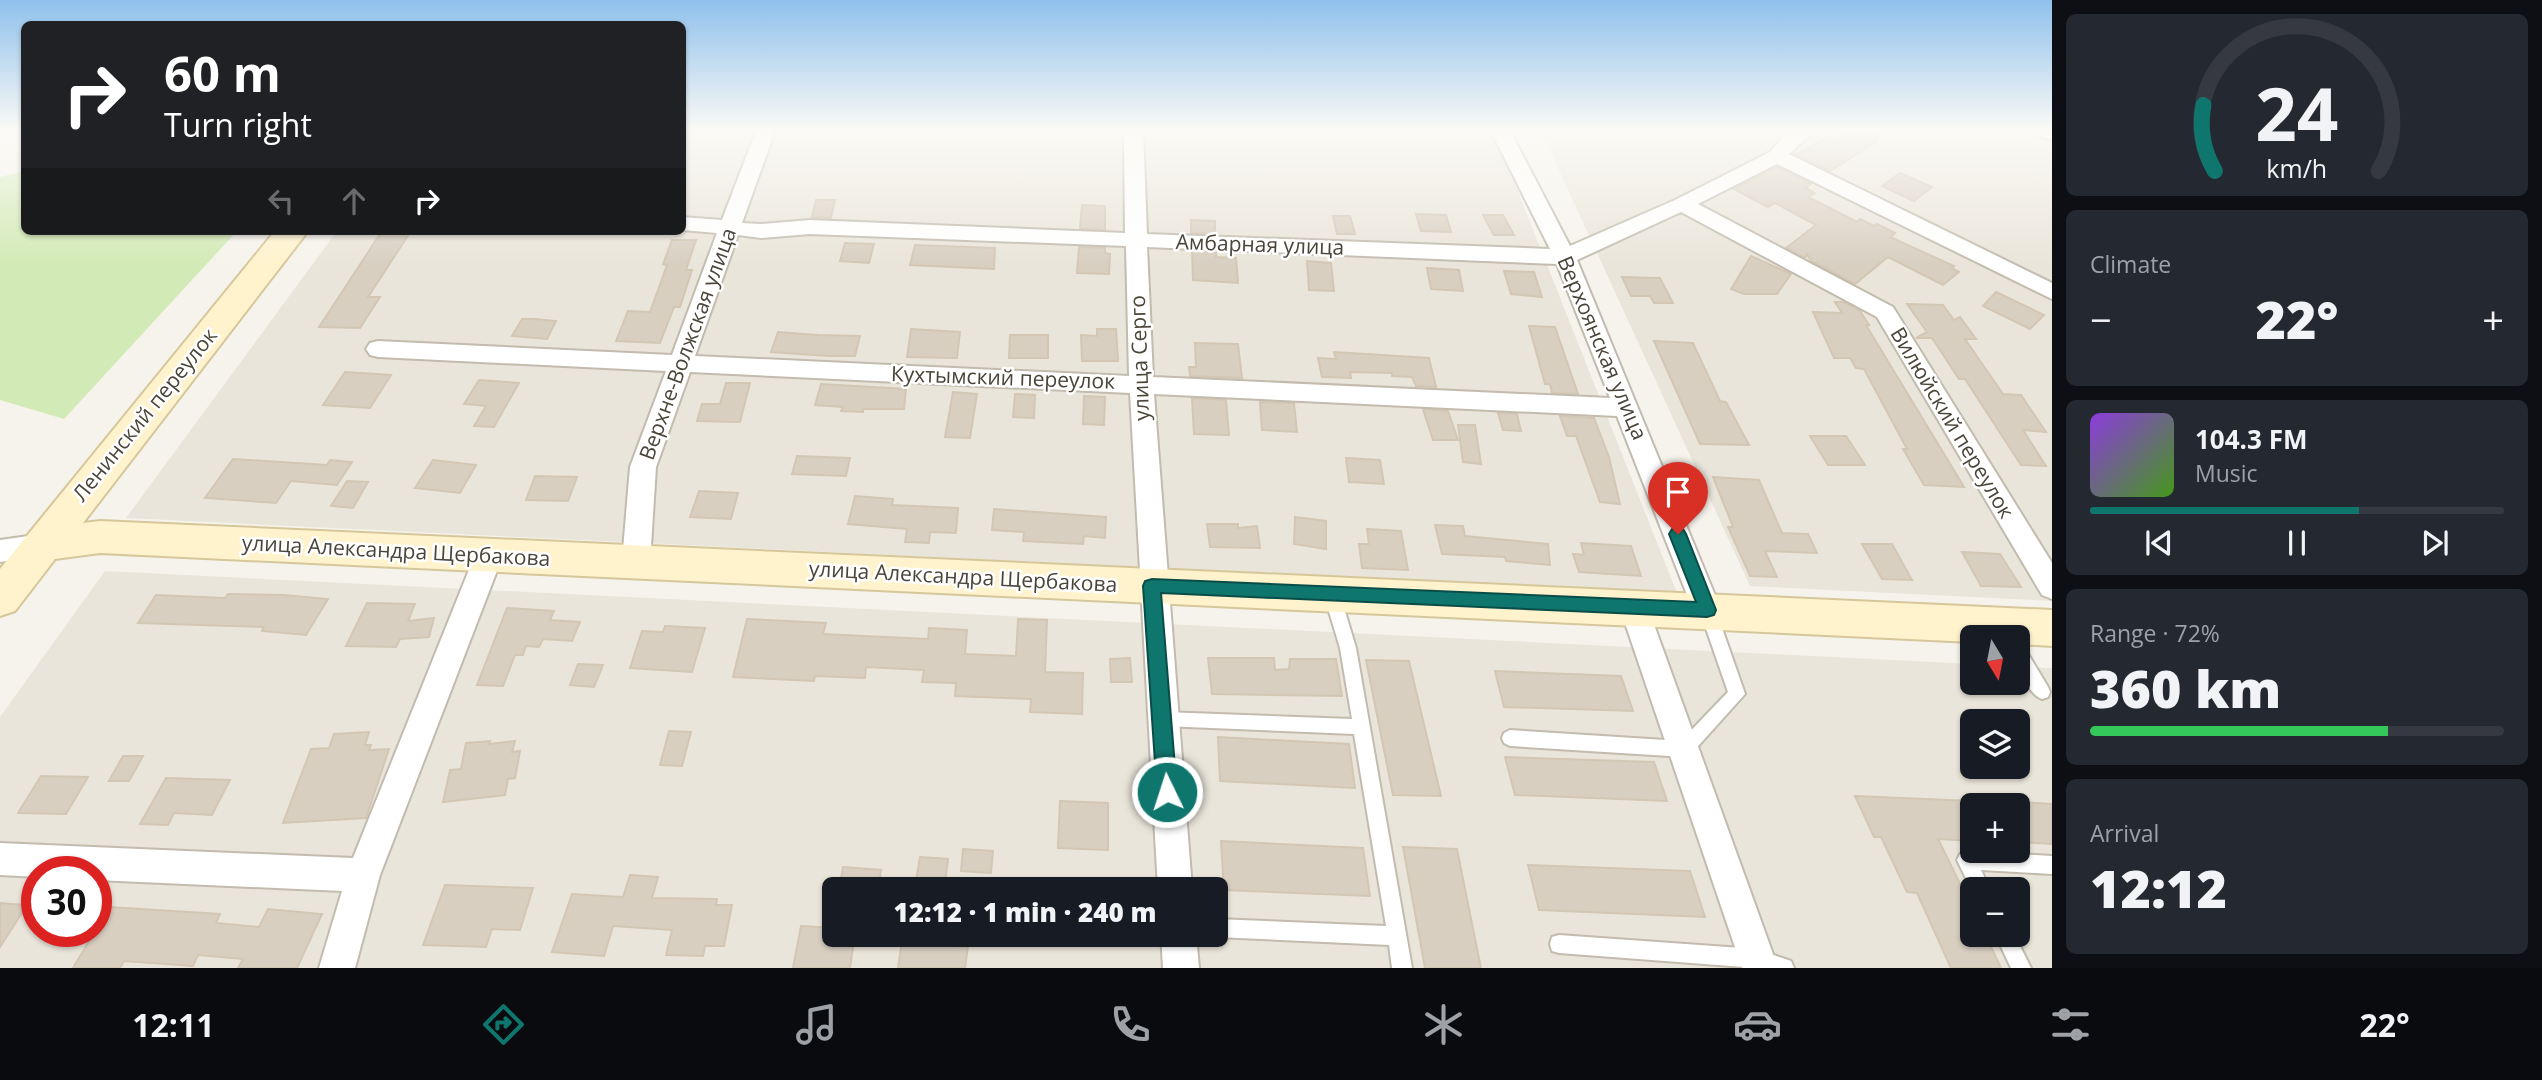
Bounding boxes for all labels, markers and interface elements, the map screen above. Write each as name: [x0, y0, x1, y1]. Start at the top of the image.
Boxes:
text: 60 m: [164, 40, 281, 106]
icon: right: [49, 49, 140, 140]
text: 24: [2255, 63, 2339, 162]
text: Turn right: [164, 103, 312, 146]
text: km/h: [2267, 151, 2327, 185]
icon: left: [262, 182, 300, 220]
icon: ahead: [335, 182, 373, 220]
icon: right: [408, 182, 446, 220]
street label: Верхне-Волжская улица: [632, 224, 742, 464]
street label: Амбарная улица: [1175, 227, 1345, 261]
text: Climate: [2090, 248, 2171, 280]
street label: Верхоянская улица: [1552, 251, 1654, 444]
text: 22°: [2256, 283, 2338, 354]
text: −: [2090, 293, 2112, 345]
text: +: [2482, 293, 2504, 345]
street label: улица Серго: [1123, 295, 1155, 421]
street label: Ленинский переулок: [66, 322, 223, 507]
street label: Вилюйский переулок: [1885, 322, 2021, 523]
street label: Кухтымский переулок: [890, 359, 1116, 395]
text: 104.3 FM: [2195, 421, 2307, 457]
text: Music: [2195, 457, 2258, 489]
pin: [1648, 462, 1708, 534]
icon: arrive: [1659, 473, 1697, 511]
icon: previous: [2140, 524, 2178, 562]
icon: pause: [2278, 524, 2316, 562]
icon: next: [2416, 524, 2454, 562]
street label: улица Александра Щербакова: [241, 528, 551, 572]
street label: улица Александра Щербакова: [808, 554, 1118, 598]
text: Range · 72%: [2090, 617, 2220, 649]
north arrow: [1960, 625, 2030, 695]
map controls: [1960, 625, 2030, 947]
text: 360 km: [2090, 652, 2281, 723]
button: layers: [1960, 709, 2030, 779]
position arrow: [1130, 755, 1204, 829]
button: +: [1960, 793, 2030, 863]
text: Arrival: [2090, 817, 2159, 849]
text: 12:12: [2090, 852, 2227, 923]
speed limit sign: 30: [21, 856, 112, 947]
button: −: [1960, 877, 2030, 947]
text: 12:12 · 1 min · 240 m: [894, 894, 1156, 930]
icon: directions: [479, 1000, 528, 1049]
icon: music: [792, 1000, 841, 1049]
icon: phone: [1106, 1000, 1155, 1049]
icon: climate: [1419, 1000, 1468, 1049]
icon: car: [1733, 1000, 1782, 1049]
icon: filters: [2046, 1000, 2095, 1049]
text: 12:11: [132, 1003, 215, 1046]
text: 22°: [2359, 1003, 2410, 1046]

